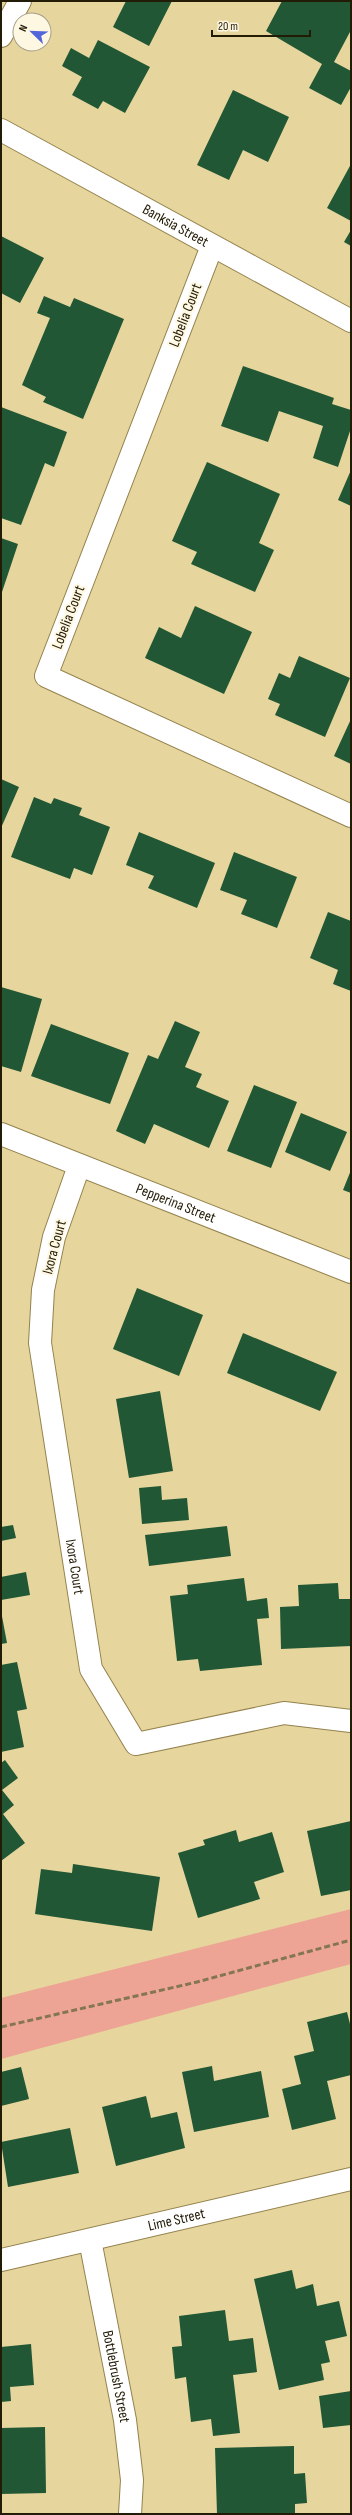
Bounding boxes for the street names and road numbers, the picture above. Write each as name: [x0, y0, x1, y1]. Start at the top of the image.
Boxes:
street label: Banksia Street: [139, 200, 212, 252]
street label: Lobelia Court: [165, 280, 206, 350]
street label: Lobelia Court: [48, 582, 89, 652]
street label: Pepperina Street: [133, 1179, 219, 1228]
street label: Ixora Court: [38, 1217, 71, 1276]
street label: Ixora Court: [61, 1538, 88, 1596]
street label: Lime Street: [146, 2204, 207, 2236]
street label: Bottlebrush Street: [98, 2329, 134, 2424]

